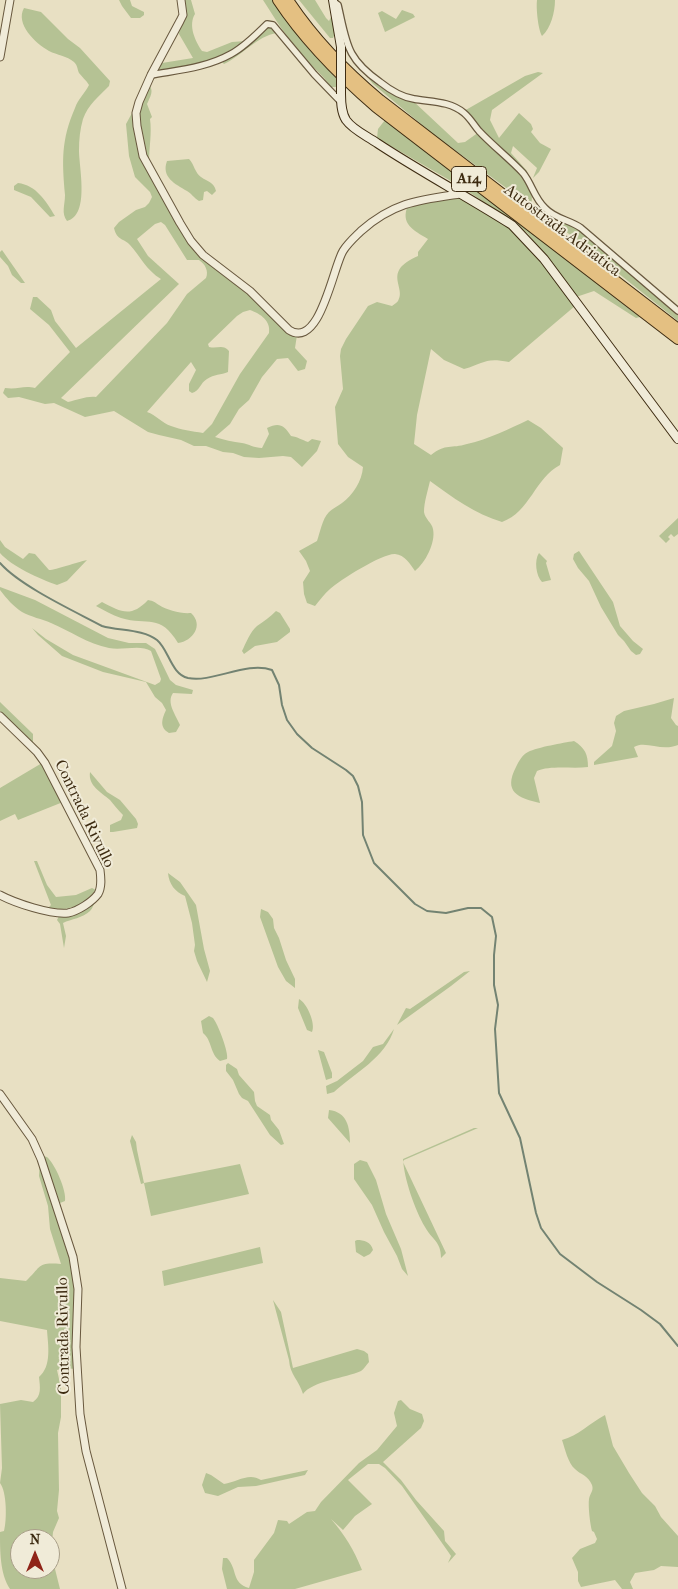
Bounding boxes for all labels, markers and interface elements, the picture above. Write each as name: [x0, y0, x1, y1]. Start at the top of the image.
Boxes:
road number: A14: [452, 166, 486, 192]
street label: Autostrada Adriatica: [500, 181, 624, 281]
street label: Contrada Rivullo: [50, 757, 118, 871]
street label: Contrada Rivullo: [53, 1277, 75, 1395]
north arrow: [10, 1529, 60, 1579]
text: N: [30, 1531, 40, 1548]

